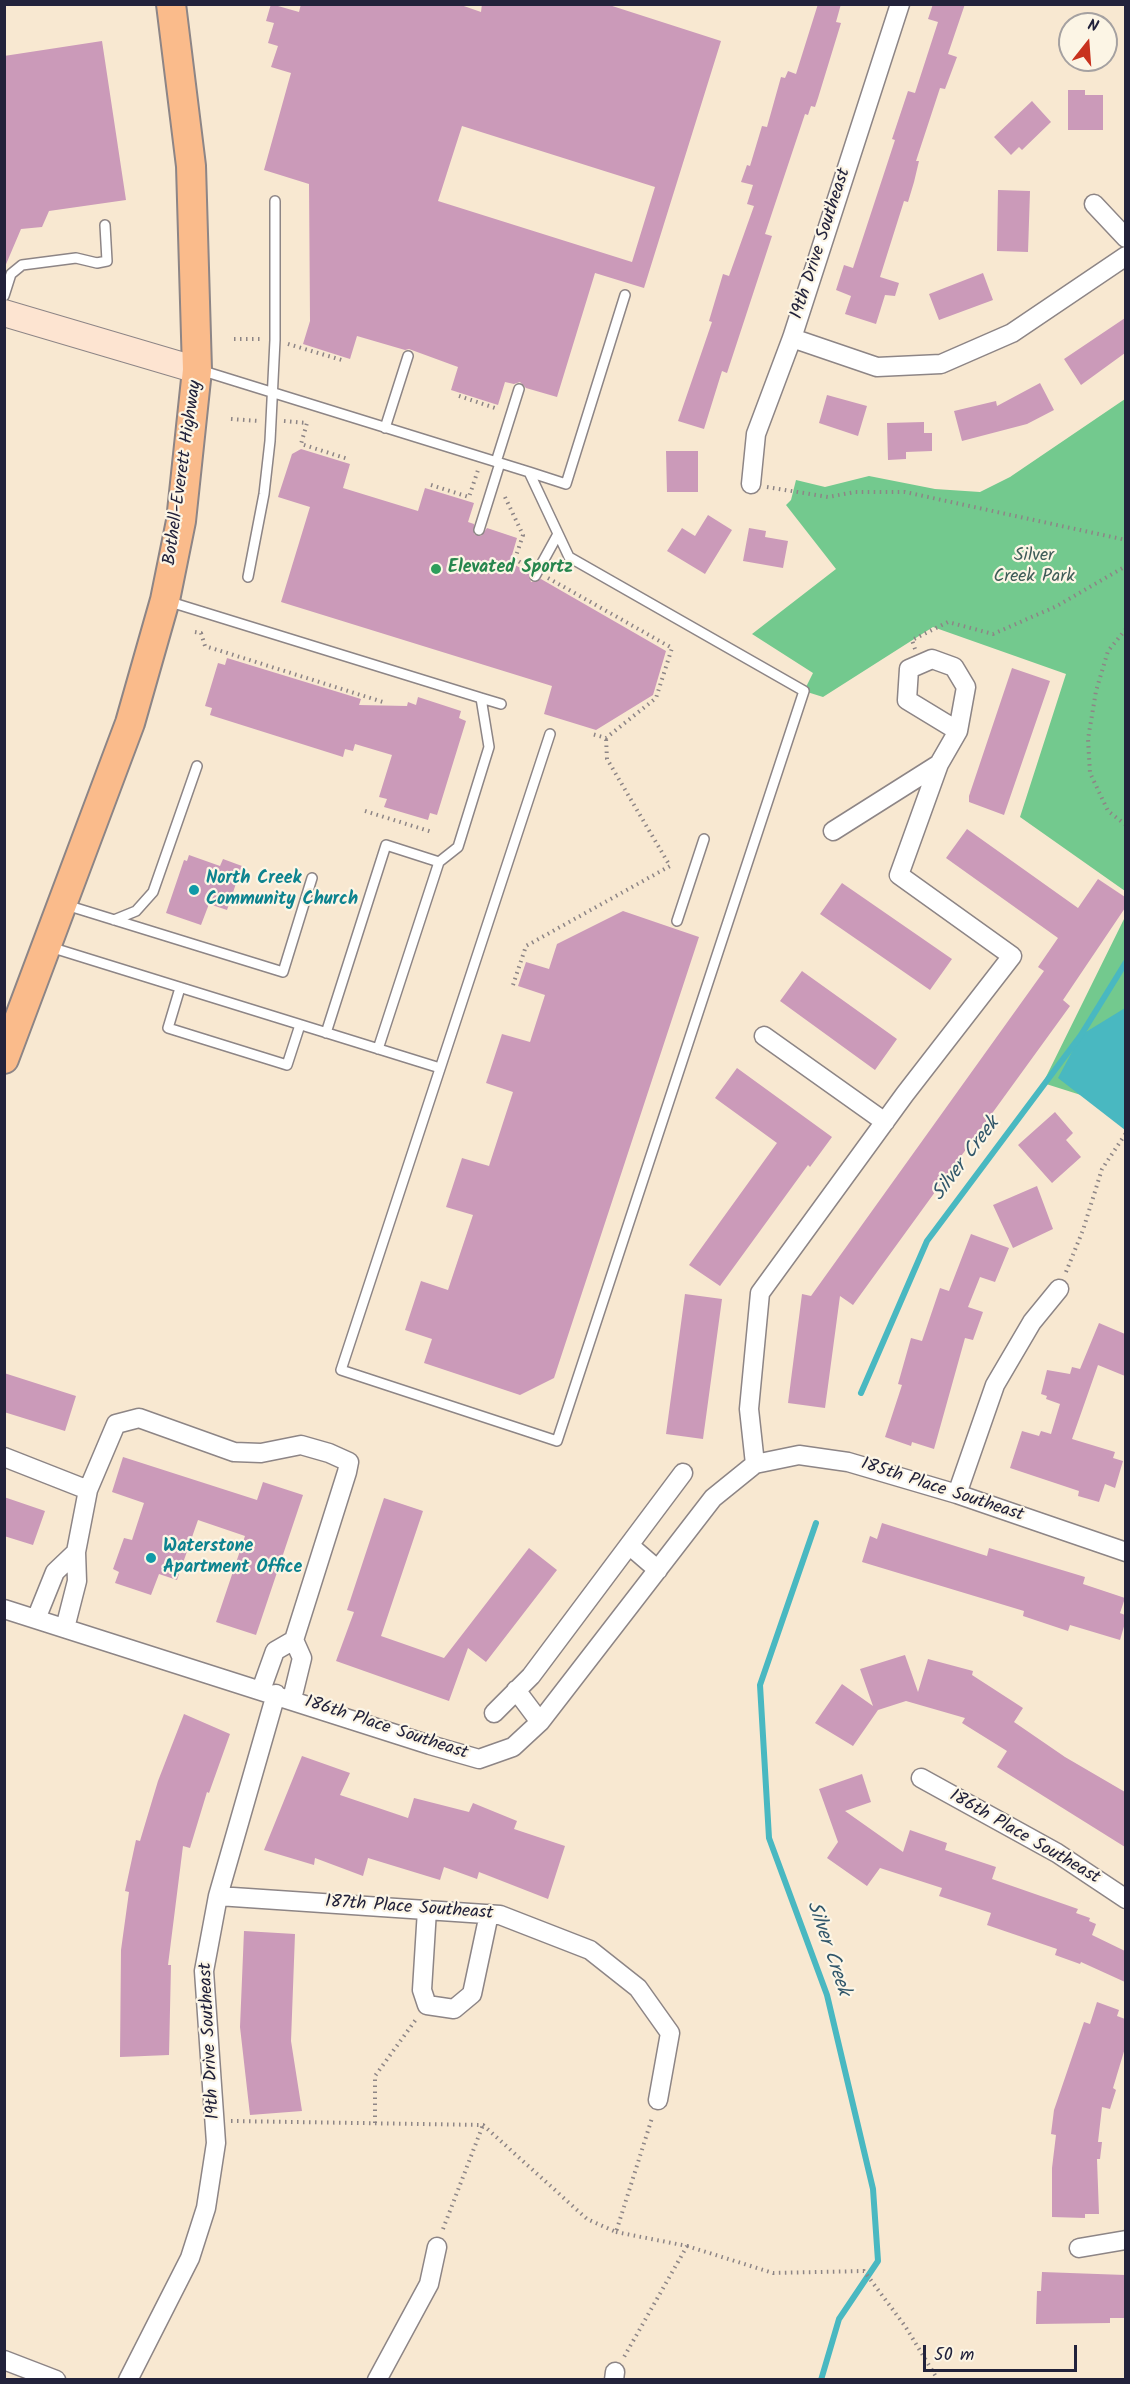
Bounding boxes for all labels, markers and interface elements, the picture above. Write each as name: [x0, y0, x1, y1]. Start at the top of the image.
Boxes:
north arrow: [1058, 12, 1118, 72]
text: N: [1084, 13, 1101, 40]
street label: 19th Drive Southeast: [787, 166, 857, 322]
street label: Bothell-Everett Highway: [160, 379, 208, 567]
park label: Silver Creek Park: [993, 546, 1075, 588]
place label: Elevated Sportz: [448, 558, 573, 580]
marker: Elevated Sportz: [429, 562, 443, 576]
place label: North Creek Community Church: [206, 869, 358, 912]
marker: North Creek Community Church: [187, 883, 201, 897]
water label: Silver Creek: [928, 1114, 1006, 1206]
street label: 185th Place Southeast: [858, 1454, 1026, 1528]
place label: Waterstone Apartment Office: [163, 1537, 302, 1580]
marker: Waterstone Apartment Office: [144, 1551, 158, 1565]
street label: 186th Place Southeast: [302, 1692, 470, 1766]
street label: 186th Place Southeast: [945, 1786, 1103, 1890]
street label: 187th Place Southeast: [324, 1892, 494, 1926]
water label: Silver Creek: [800, 1899, 854, 1999]
street label: 19th Drive Southeast: [196, 1962, 226, 2120]
scale bar: [926, 2333, 1080, 2371]
text: 50 m: [934, 2341, 974, 2370]

